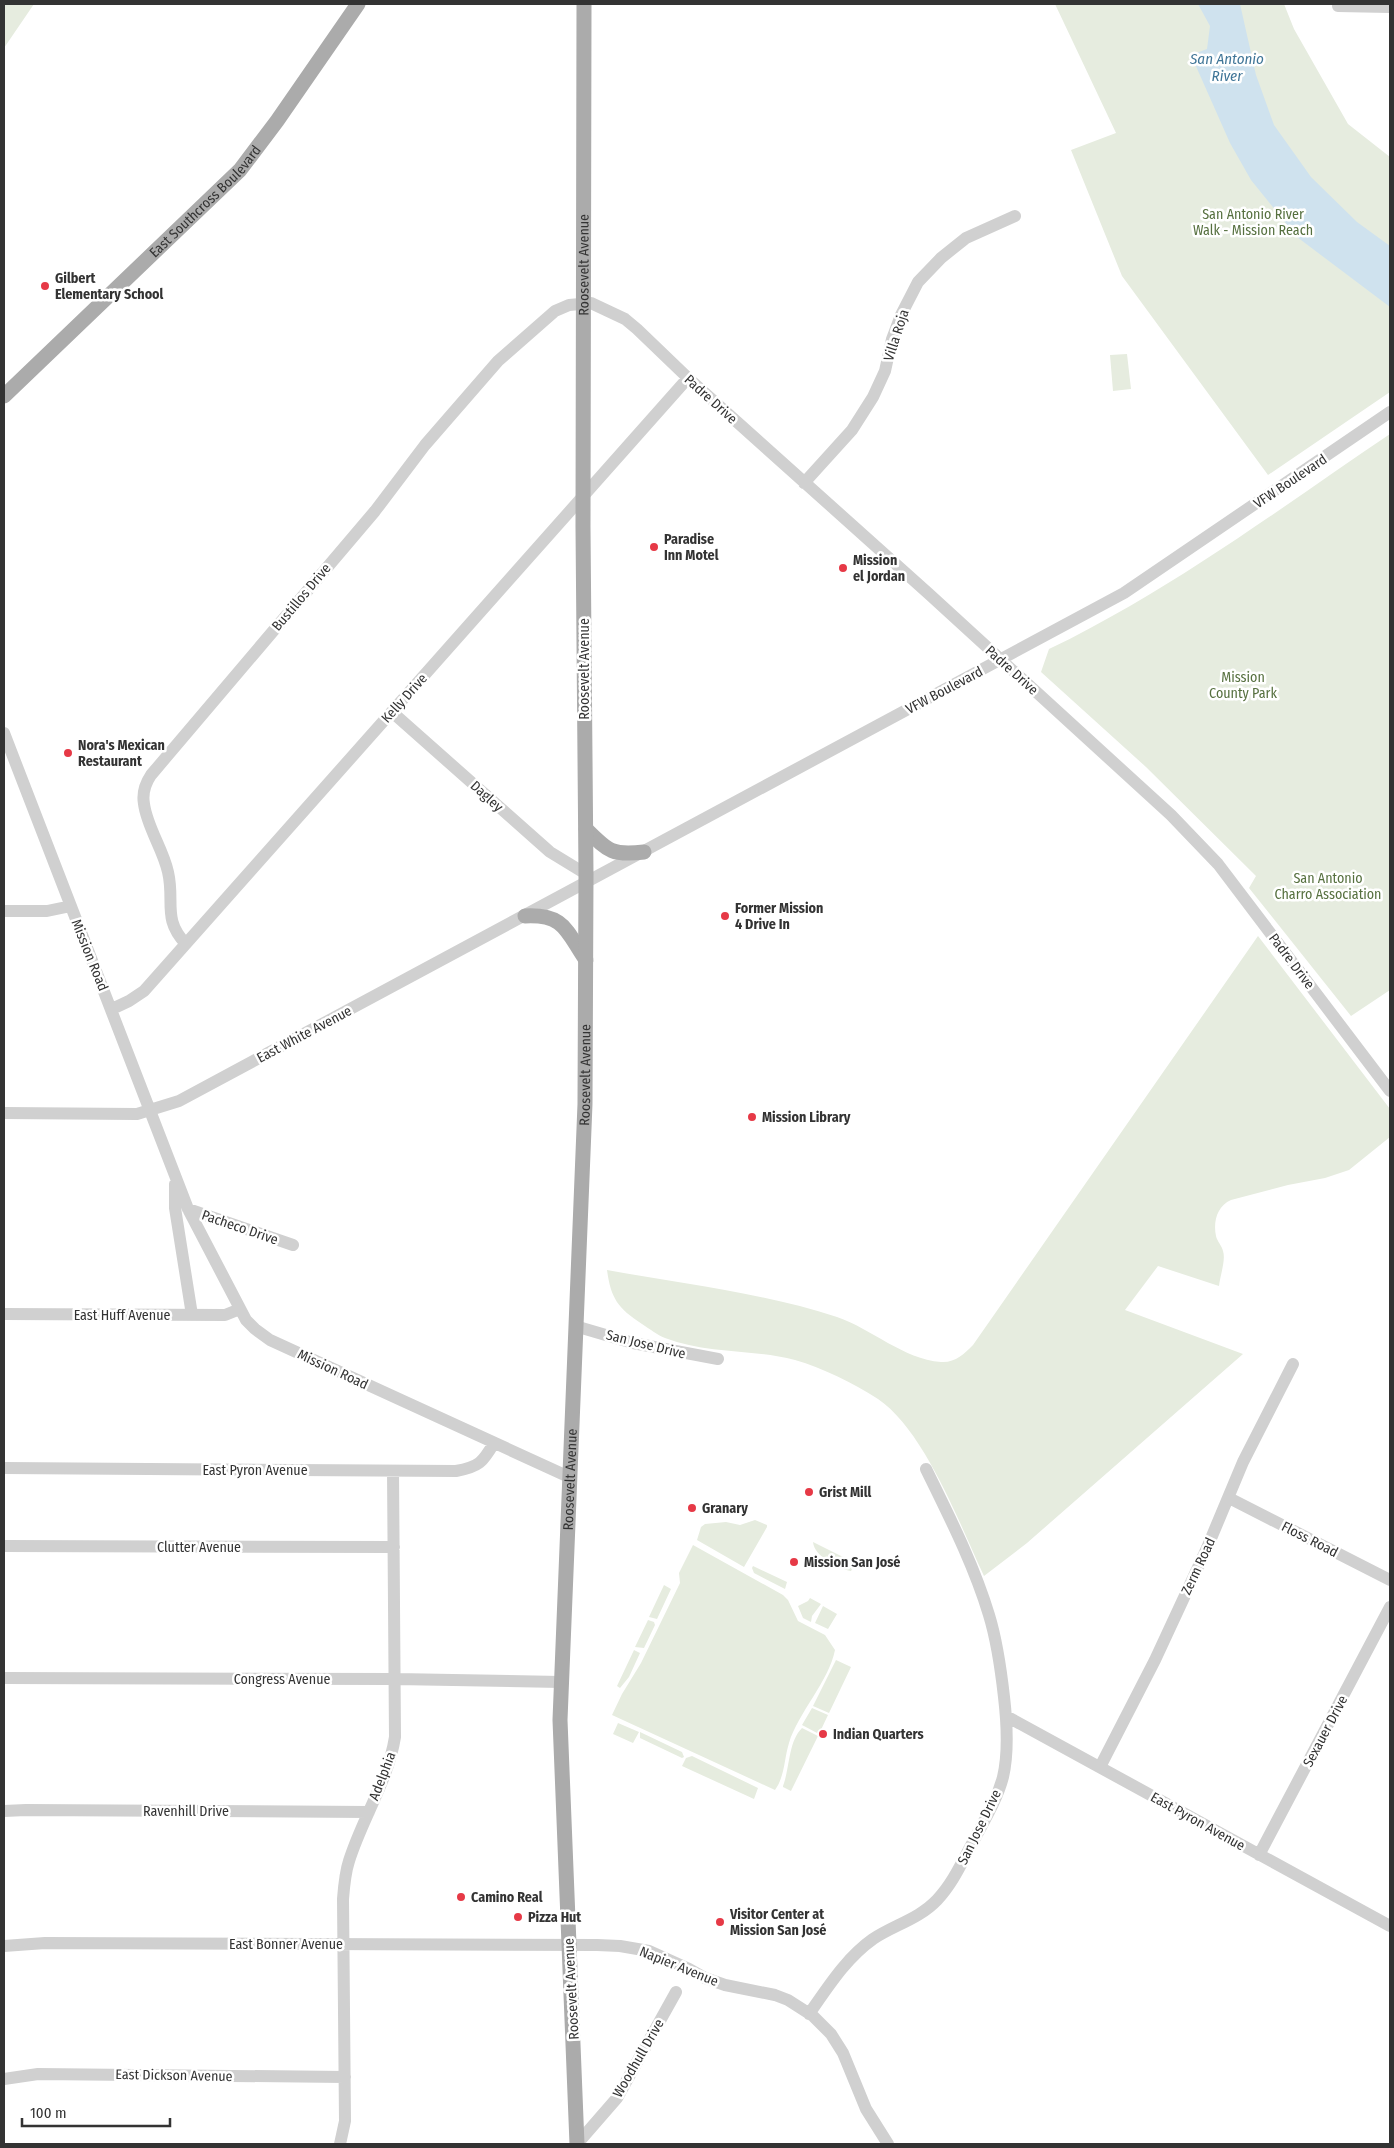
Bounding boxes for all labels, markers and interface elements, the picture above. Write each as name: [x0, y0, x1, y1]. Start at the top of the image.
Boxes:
water label: San Antonio River: [1189, 50, 1264, 85]
street label: East Southcross Boulevard: [146, 142, 265, 261]
park label: San Antonio River Walk - Mission Reach: [1193, 206, 1313, 239]
street label: Roosevelt Avenue: [575, 214, 593, 316]
place label: Gilbert Elementary School: [55, 270, 164, 303]
marker: Gilbert Elementary School: [39, 280, 51, 292]
street label: Villa Roja: [880, 307, 913, 363]
street label: Padre Drive: [681, 371, 741, 428]
street label: VFW Boulevard: [1250, 451, 1330, 512]
place label: Paradise Inn Motel: [664, 531, 719, 564]
marker: Paradise Inn Motel: [648, 541, 660, 553]
place label: Mission el Jordan: [853, 552, 905, 585]
street label: Bustillos Drive: [268, 560, 335, 634]
marker: Mission el Jordan: [837, 562, 849, 574]
street label: Roosevelt Avenue: [576, 618, 593, 720]
street label: Padre Drive: [982, 642, 1042, 699]
street label: VFW Boulevard: [903, 663, 986, 718]
park label: Mission County Park: [1209, 669, 1277, 702]
street label: Kelly Drive: [378, 670, 431, 727]
place label: Nora's Mexican Restaurant: [78, 737, 165, 770]
marker: Nora's Mexican Restaurant: [62, 747, 74, 759]
street label: Dagley: [467, 777, 507, 816]
park label: San Antonio Charro Association: [1274, 870, 1382, 903]
place label: Former Mission 4 Drive In: [735, 900, 823, 933]
marker: Former Mission 4 Drive In: [719, 910, 731, 922]
street label: Mission Road: [67, 917, 112, 994]
street label: Padre Drive: [1265, 930, 1318, 993]
street label: East White Avenue: [254, 1002, 355, 1067]
street label: Roosevelt Avenue: [576, 1024, 594, 1126]
place label: Mission Library: [762, 1109, 851, 1126]
marker: Mission Library: [746, 1111, 758, 1123]
street label: Pacheco Drive: [199, 1206, 280, 1249]
street label: East Huff Avenue: [74, 1307, 170, 1324]
street label: San Jose Drive: [604, 1326, 688, 1363]
street label: Mission Road: [295, 1346, 371, 1393]
street label: Roosevelt Avenue: [560, 1428, 581, 1531]
street label: East Pyron Avenue: [202, 1462, 308, 1479]
place label: Grist Mill: [819, 1484, 872, 1501]
marker: Grist Mill: [803, 1486, 815, 1498]
place label: Granary: [702, 1500, 748, 1517]
marker: Granary: [686, 1502, 698, 1514]
street label: Floss Road: [1279, 1518, 1341, 1561]
street label: Zerm Road: [1178, 1535, 1219, 1598]
street label: Clutter Avenue: [157, 1539, 241, 1556]
place label: Mission San José: [804, 1554, 900, 1571]
marker: Mission San José: [788, 1556, 800, 1568]
street label: Congress Avenue: [234, 1671, 330, 1688]
street label: Sexauer Drive: [1299, 1692, 1351, 1770]
place label: Indian Quarters: [833, 1726, 924, 1743]
marker: Indian Quarters: [817, 1728, 829, 1740]
street label: Adelphia: [365, 1749, 400, 1803]
street label: San Jose Drive: [954, 1787, 1005, 1868]
street label: East Pyron Avenue: [1148, 1789, 1248, 1854]
street label: Ravenhill Drive: [143, 1803, 229, 1820]
place label: Camino Real: [471, 1889, 543, 1906]
marker: Camino Real: [455, 1891, 467, 1903]
place label: Visitor Center at Mission San José: [729, 1906, 826, 1939]
place label: Pizza Hut: [528, 1909, 582, 1926]
marker: Pizza Hut: [512, 1911, 524, 1923]
marker: Visitor Center at Mission San José: [714, 1916, 726, 1928]
street label: East Bonner Avenue: [229, 1936, 343, 1953]
street label: Roosevelt Avenue: [560, 1938, 583, 2040]
street label: Napier Avenue: [637, 1943, 721, 1990]
street label: Woodhull Drive: [609, 2016, 668, 2100]
street label: East Dickson Avenue: [115, 2066, 233, 2085]
scale bar: [22, 2096, 170, 2128]
text: 100 m: [30, 2104, 67, 2122]

